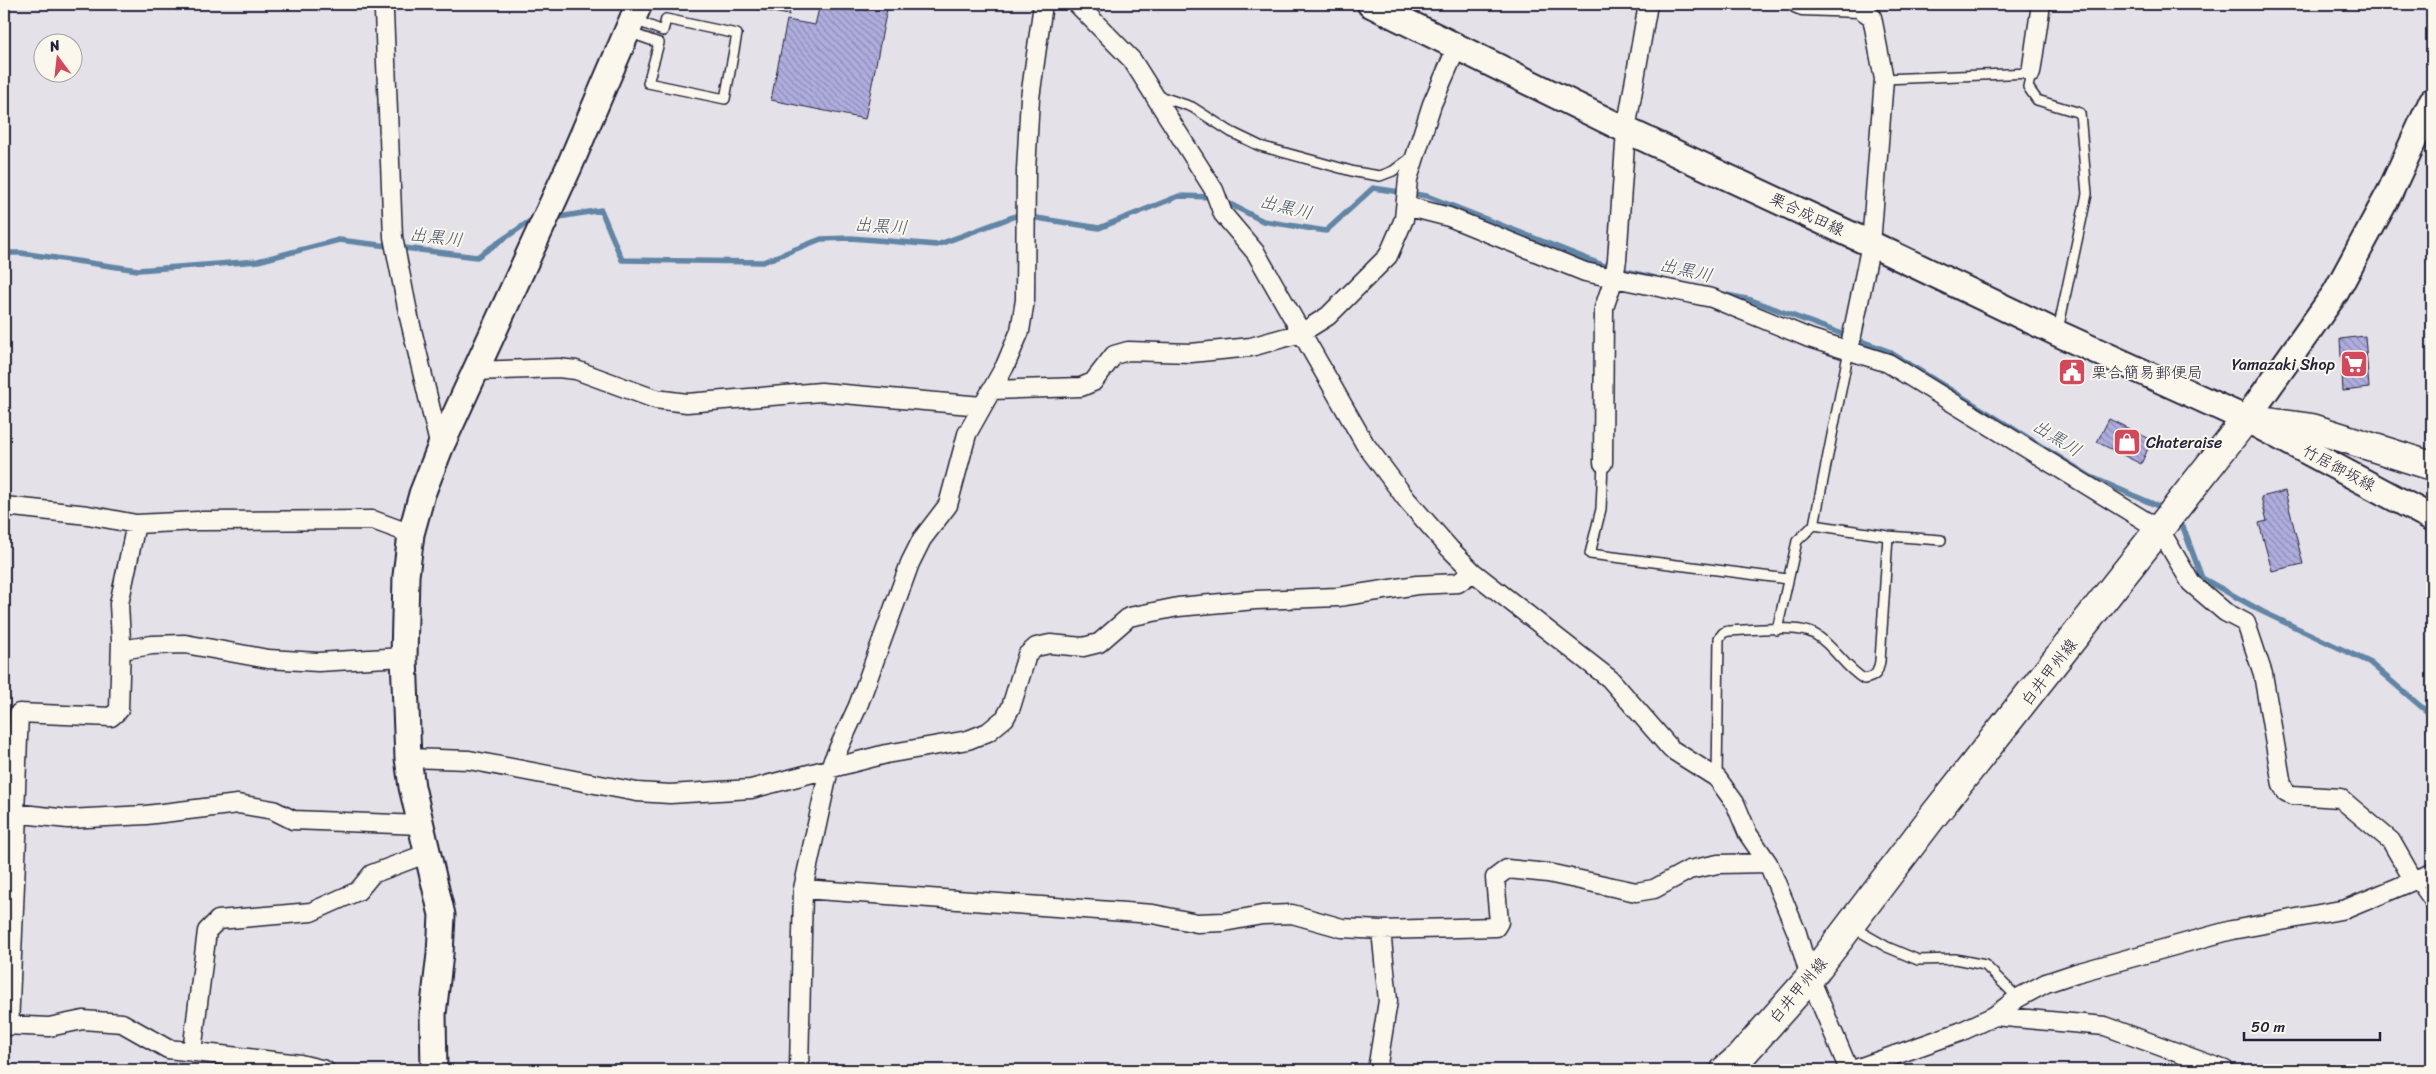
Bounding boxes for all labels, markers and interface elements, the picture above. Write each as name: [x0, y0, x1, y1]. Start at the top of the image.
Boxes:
north arrow: [32, 32, 82, 82]
text: N: [46, 33, 63, 60]
street label: 栗合成田線: [1765, 184, 1849, 244]
water label: 出黒川: [1256, 185, 1316, 229]
water label: 出黒川: [853, 208, 909, 244]
water label: 出黒川: [407, 218, 465, 256]
water label: 出黒川: [1656, 248, 1716, 292]
supermarket icon: Yamazaki Shop: [2339, 349, 2369, 379]
place label: Yamazaki Shop: [2232, 350, 2336, 379]
public building icon: 栗合簡易郵便局: [2057, 357, 2087, 387]
place label: 栗合簡易郵便局: [2091, 358, 2203, 387]
water label: 出黒川: [2026, 410, 2088, 466]
shop icon: Chateraise: [2112, 427, 2142, 457]
place label: Chateraise: [2146, 428, 2222, 457]
street label: 竹居御坂線: [2297, 436, 2381, 500]
street label: 白井甲州線: [2013, 632, 2085, 712]
street label: 白井甲州線: [1761, 950, 1835, 1030]
scale bar: [2244, 1009, 2380, 1041]
text: 50 m: [2251, 1014, 2286, 1040]

